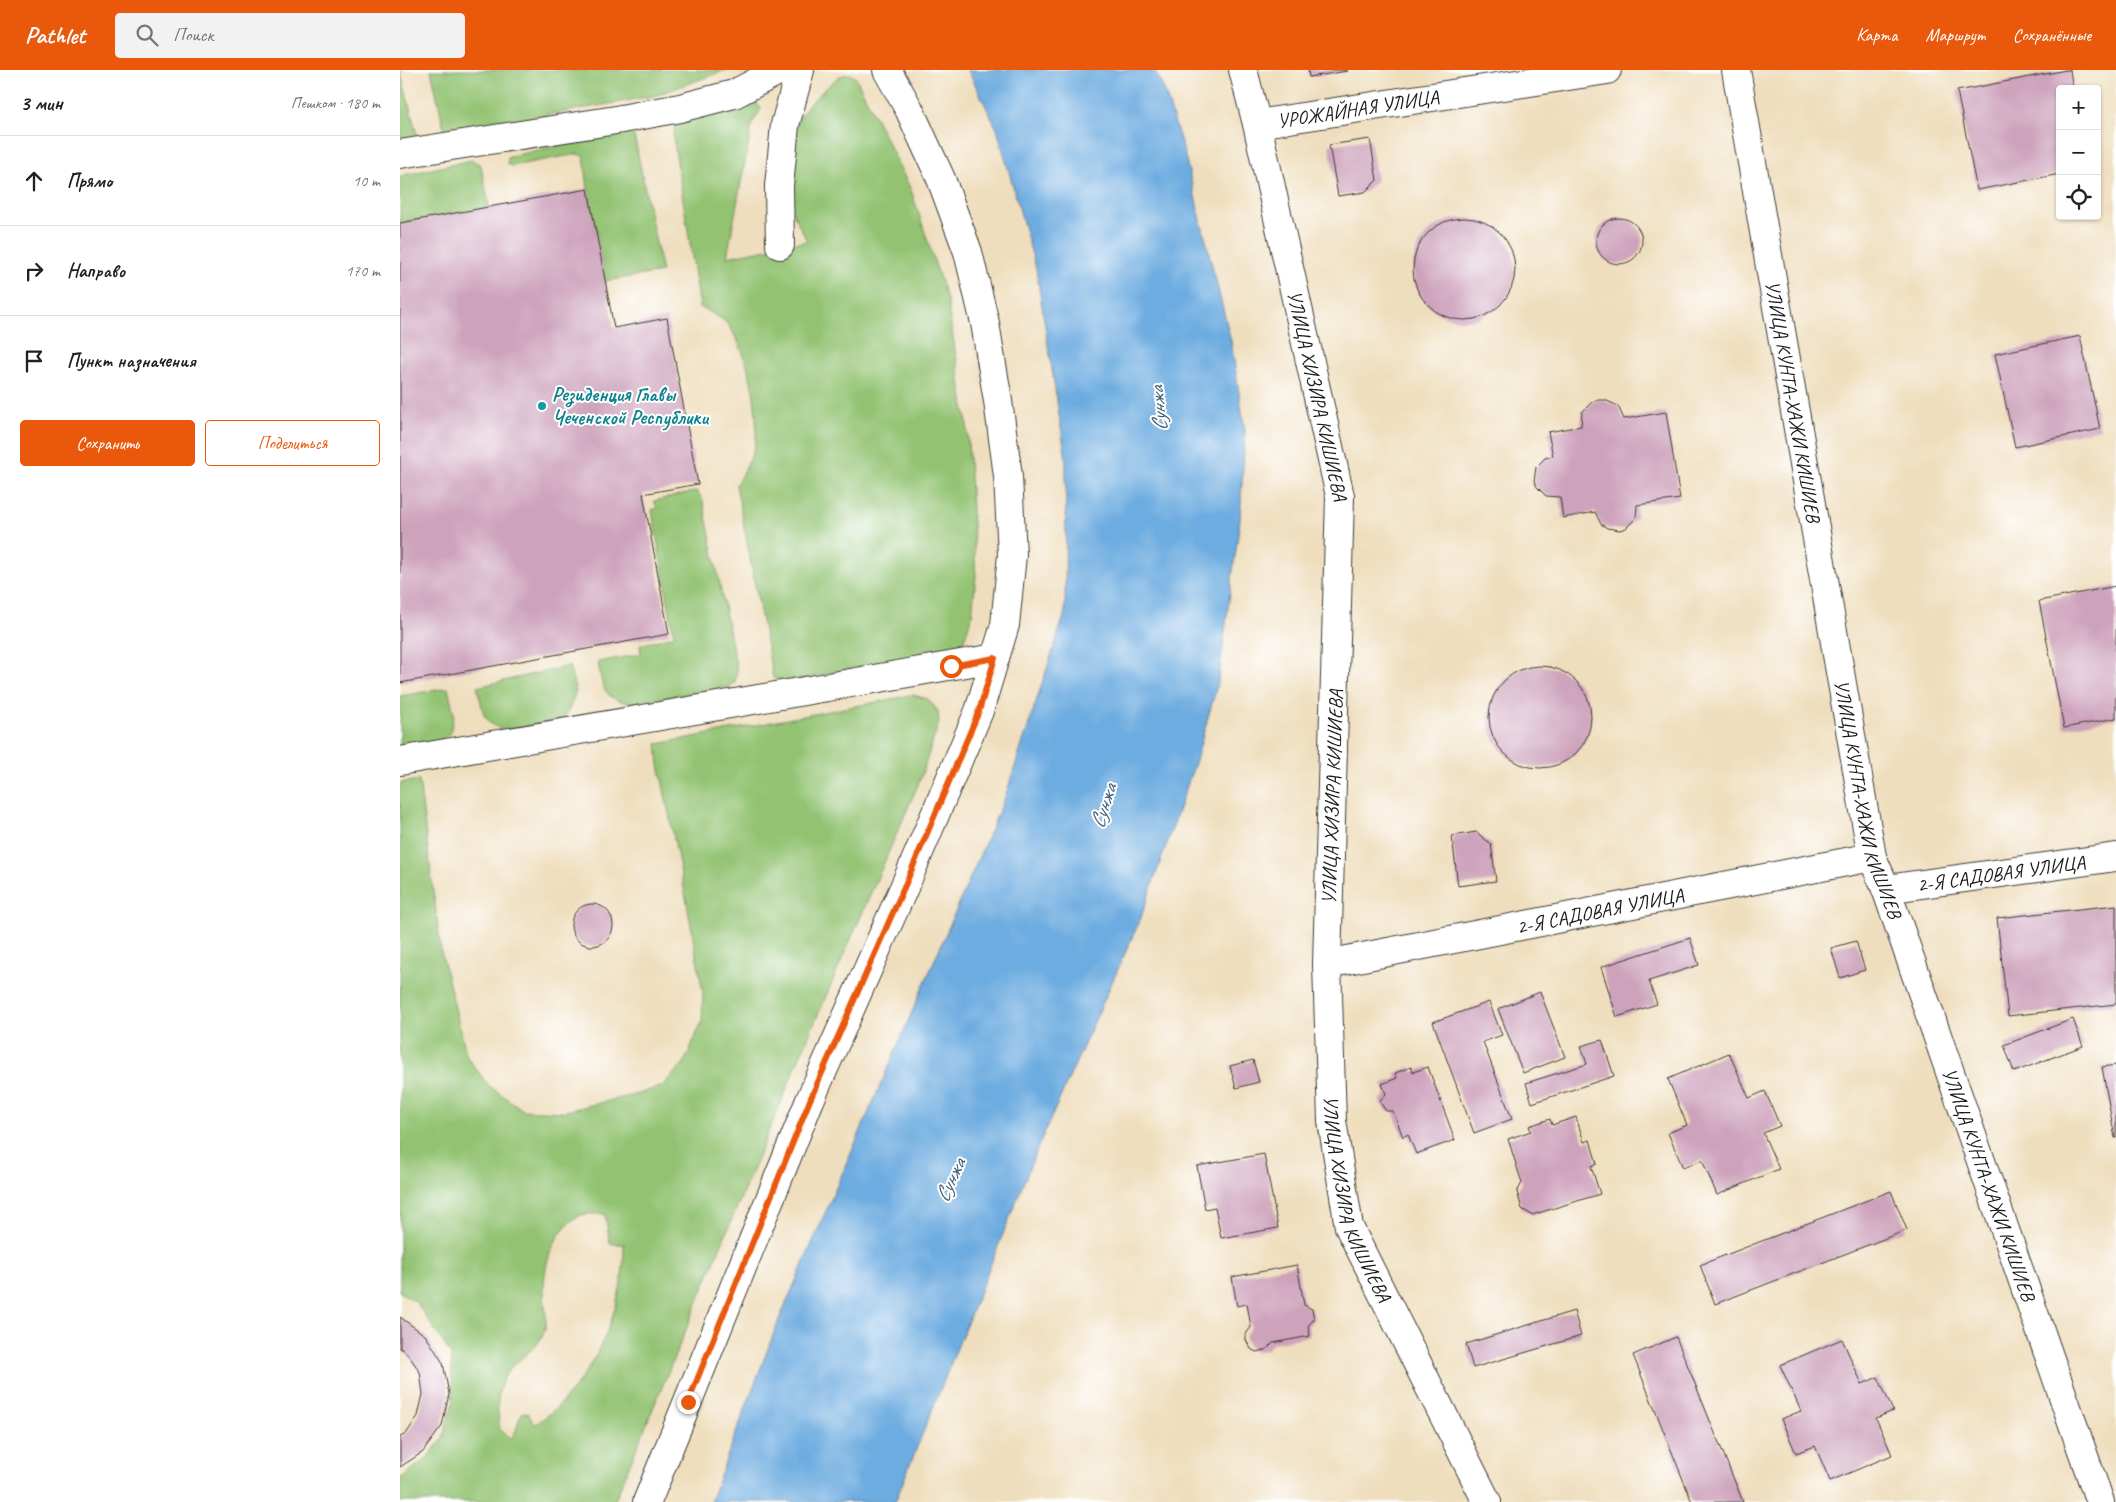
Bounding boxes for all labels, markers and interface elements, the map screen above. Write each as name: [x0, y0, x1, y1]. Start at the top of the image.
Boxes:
search box: [115, 13, 465, 58]
text: Pathlet: [25, 20, 85, 50]
icon: search: [133, 21, 161, 49]
text: Поиск: [173, 23, 213, 47]
text: Карта: [1856, 24, 1897, 46]
text: Маршрут: [1925, 24, 1985, 46]
text: Сохранённые: [2013, 24, 2091, 46]
street label: УРОЖАЙНАЯ УЛИЦА: [1275, 84, 1441, 134]
map controls: [2056, 85, 2101, 220]
button: +: [2056, 85, 2101, 130]
text: 3 мин: [20, 90, 63, 116]
text: Пешком · 180 m: [291, 93, 380, 113]
button: −: [2056, 130, 2101, 175]
icon: ahead: [20, 167, 48, 195]
text: Прямо: [67, 169, 112, 193]
text: 10 m: [353, 171, 380, 191]
button: locate: [2056, 175, 2101, 220]
icon: right: [20, 257, 48, 285]
text: Направо: [67, 259, 125, 283]
text: 170 m: [346, 261, 380, 281]
street label: УЛИЦА КУНТА-ХАЖИ КИШИЕВ: [1760, 279, 1826, 526]
street label: УЛИЦА ХИЗИРА КИШИЕВА: [1282, 288, 1353, 504]
icon: arrive: [20, 347, 48, 375]
text: Пункт назначения: [67, 349, 196, 373]
place label: Резиденция Главы Чеченской Республики: [552, 382, 709, 431]
water label: Сунжа: [1143, 383, 1173, 433]
marker: Резиденция Главы Чеченской Республики: [536, 400, 548, 412]
button: Сохранить: [20, 420, 195, 466]
button: Поделиться: [205, 420, 380, 466]
route start: [940, 655, 963, 678]
street label: УЛИЦА КУНТА-ХАЖИ КИШИЕВ: [1829, 678, 1908, 924]
street label: УЛИЦА ХИЗИРА КИШИЕВА: [1316, 688, 1349, 905]
water label: Сунжа: [1084, 778, 1123, 831]
street label: 2-Я САДОВАЯ УЛИЦА: [1915, 849, 2088, 898]
street label: 2-Я САДОВАЯ УЛИЦА: [1514, 882, 1686, 940]
street label: УЛИЦА КУНТА-ХАЖИ КИШИЕВ: [1936, 1065, 2041, 1306]
street label: УЛИЦА ХИЗИРА КИШИЕВА: [1318, 1095, 1397, 1307]
water label: Сунжа: [929, 1152, 972, 1206]
route end: [677, 1391, 700, 1414]

